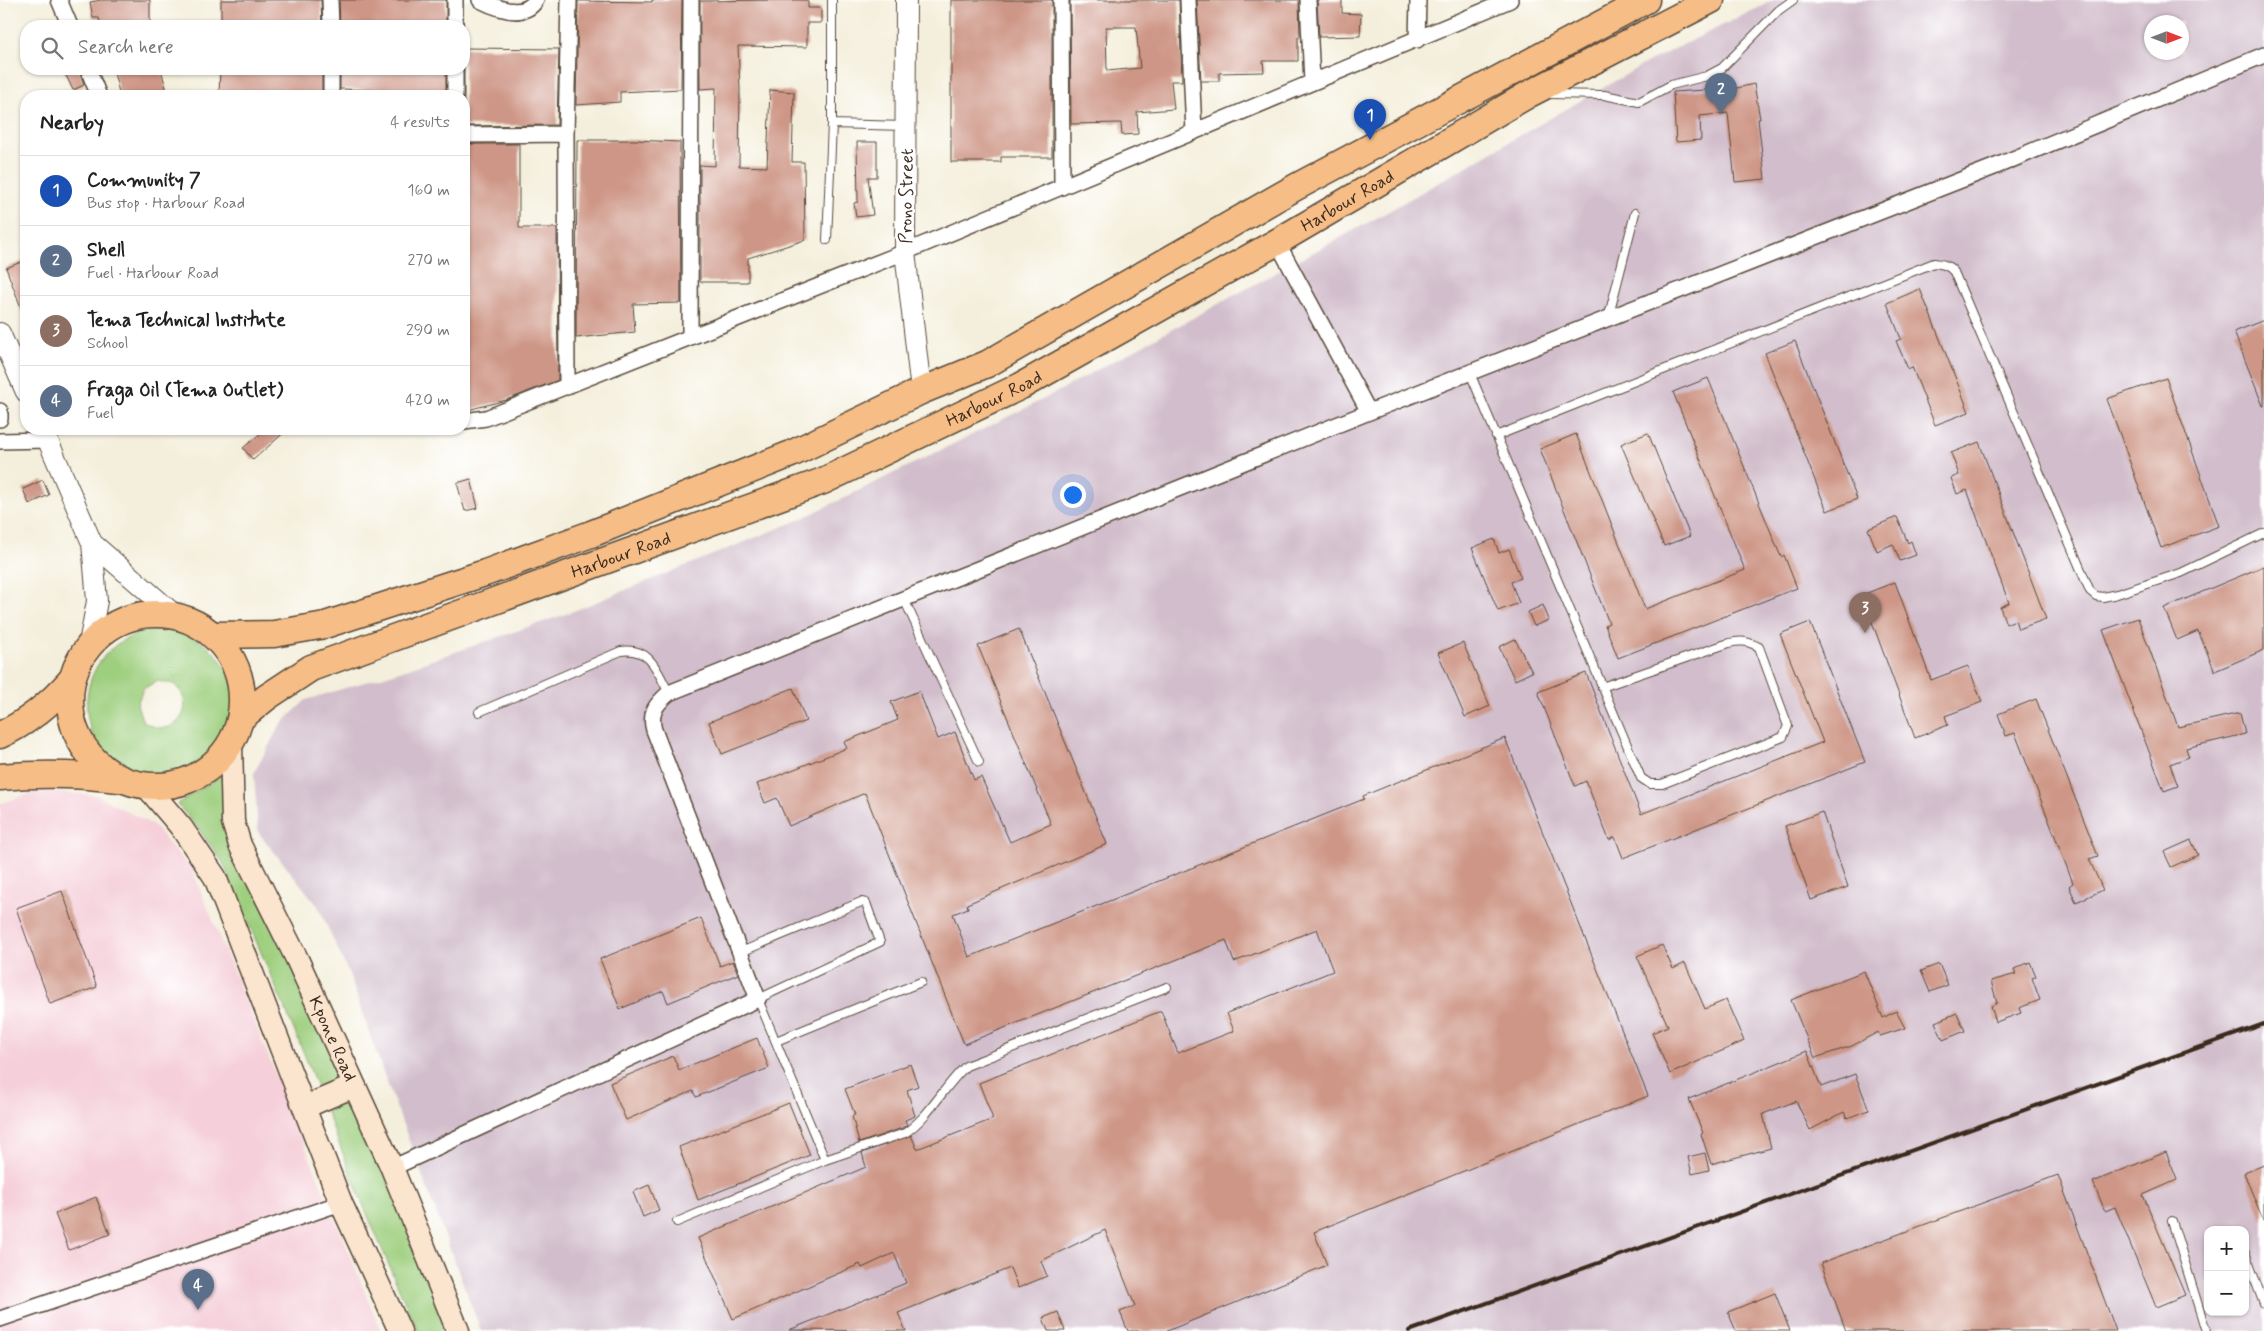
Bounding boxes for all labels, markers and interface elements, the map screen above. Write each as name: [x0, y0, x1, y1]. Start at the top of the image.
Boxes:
north arrow: [2144, 15, 2189, 60]
search box: [20, 20, 470, 75]
icon: search: [38, 34, 66, 62]
text: Search here: [78, 35, 174, 60]
pin: 2: [1705, 73, 1737, 114]
pin: 1: [1354, 99, 1386, 140]
text: Nearby: [40, 109, 104, 137]
text: 4 results: [390, 112, 450, 133]
street label: Prono Street: [894, 148, 920, 244]
street label: Harbour Road: [1297, 165, 1399, 238]
text: Community 7: [87, 168, 200, 193]
text: 1: [52, 180, 60, 201]
text: 160 m: [407, 180, 450, 201]
text: Bus stop · Harbour Road: [87, 193, 245, 214]
text: Shell: [87, 238, 125, 263]
text: 2: [52, 250, 60, 271]
text: 270 m: [407, 250, 450, 271]
text: Fuel · Harbour Road: [87, 263, 219, 284]
text: Tema Technical Institute: [87, 308, 286, 333]
text: 3: [52, 320, 60, 341]
text: 290 m: [406, 320, 450, 341]
text: School: [87, 333, 128, 354]
street label: Harbour Road: [942, 365, 1047, 433]
text: Fraga Oil (Tema Outlet): [87, 378, 283, 403]
text: 4: [51, 390, 61, 411]
text: 420 m: [406, 390, 450, 411]
text: Fuel: [87, 403, 114, 424]
your location: [1060, 482, 1086, 508]
street label: Harbour Road: [568, 527, 674, 585]
pin: 3: [1849, 592, 1881, 633]
street label: Kpone Road: [302, 993, 362, 1086]
map controls: [2204, 1226, 2249, 1316]
button: +: [2204, 1226, 2249, 1271]
pin: 4: [182, 1269, 214, 1310]
button: −: [2204, 1271, 2249, 1316]

